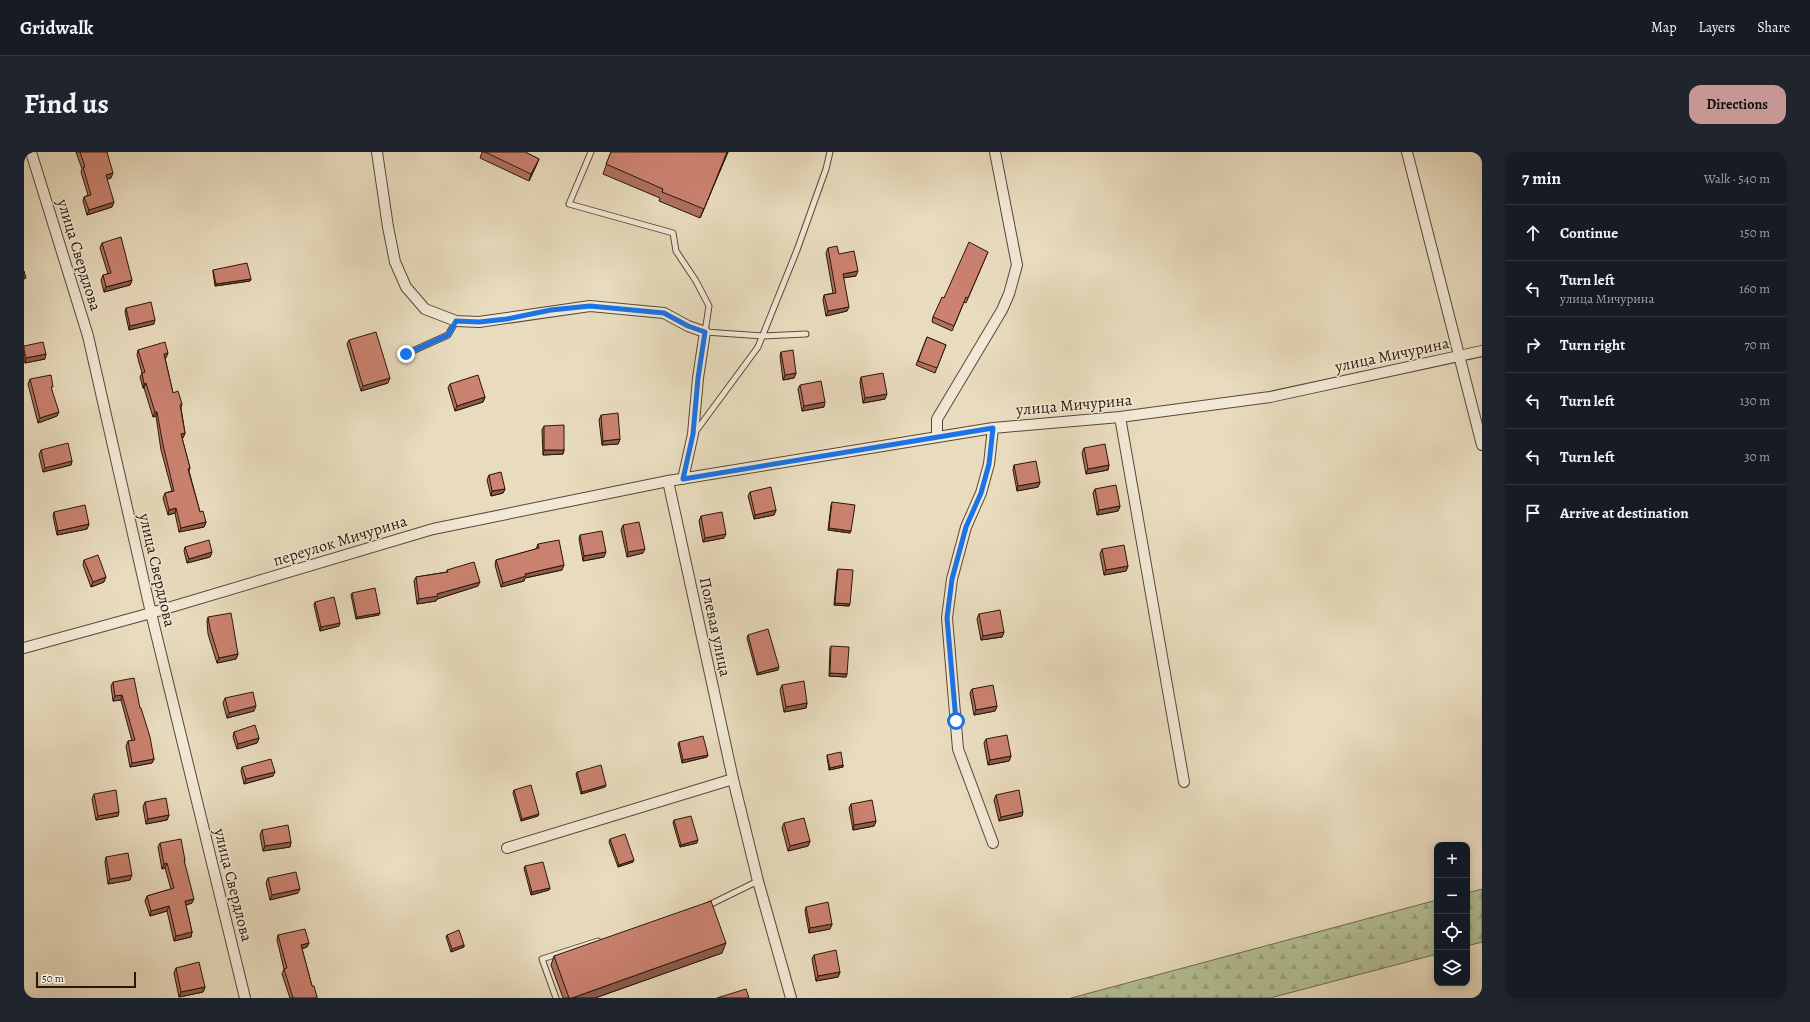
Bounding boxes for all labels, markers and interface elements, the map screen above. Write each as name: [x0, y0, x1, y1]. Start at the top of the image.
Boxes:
text: Gridwalk: [20, 15, 93, 41]
text: Map: [1651, 18, 1677, 37]
text: Layers: [1699, 18, 1735, 37]
text: Share: [1757, 18, 1790, 37]
text: Find us: [24, 85, 109, 123]
button: Directions: [1689, 85, 1786, 124]
text: 7 min: [1522, 167, 1561, 190]
text: Walk · 540 m: [1704, 170, 1770, 187]
street label: улица Свердлова: [51, 195, 107, 314]
icon: ahead: [1522, 222, 1544, 244]
text: Continue: [1560, 223, 1618, 243]
text: 150 m: [1740, 224, 1770, 241]
text: Turn left: [1560, 270, 1615, 290]
icon: left: [1522, 278, 1544, 300]
text: 160 m: [1739, 280, 1770, 297]
text: улица Мичурина: [1560, 290, 1654, 307]
street label: улица Мичурина: [1332, 332, 1452, 378]
icon: right: [1522, 334, 1544, 356]
text: Turn right: [1560, 335, 1625, 355]
text: 70 m: [1744, 336, 1770, 353]
route end: [397, 345, 415, 363]
street label: улица Мичурина: [1014, 389, 1133, 421]
icon: left: [1522, 390, 1544, 412]
text: Turn left: [1560, 391, 1615, 411]
text: 130 m: [1740, 392, 1770, 409]
icon: left: [1522, 446, 1544, 468]
text: Turn left: [1560, 447, 1615, 467]
text: 30 m: [1744, 448, 1770, 465]
icon: arrive: [1522, 502, 1544, 524]
text: Arrive at destination: [1560, 503, 1689, 523]
street label: улица Свердлова: [133, 510, 181, 630]
street label: переулок Мичурина: [270, 510, 410, 572]
street label: Полевая улица: [694, 575, 736, 679]
route start: [947, 712, 965, 730]
street label: улица Свердлова: [208, 825, 258, 944]
map controls: [1434, 842, 1470, 986]
button: +: [1434, 842, 1470, 878]
button: −: [1434, 878, 1470, 914]
button: locate: [1434, 914, 1470, 950]
button: layers: [1434, 950, 1470, 986]
scale bar: [36, 970, 136, 989]
text: 50 m: [42, 971, 64, 986]

